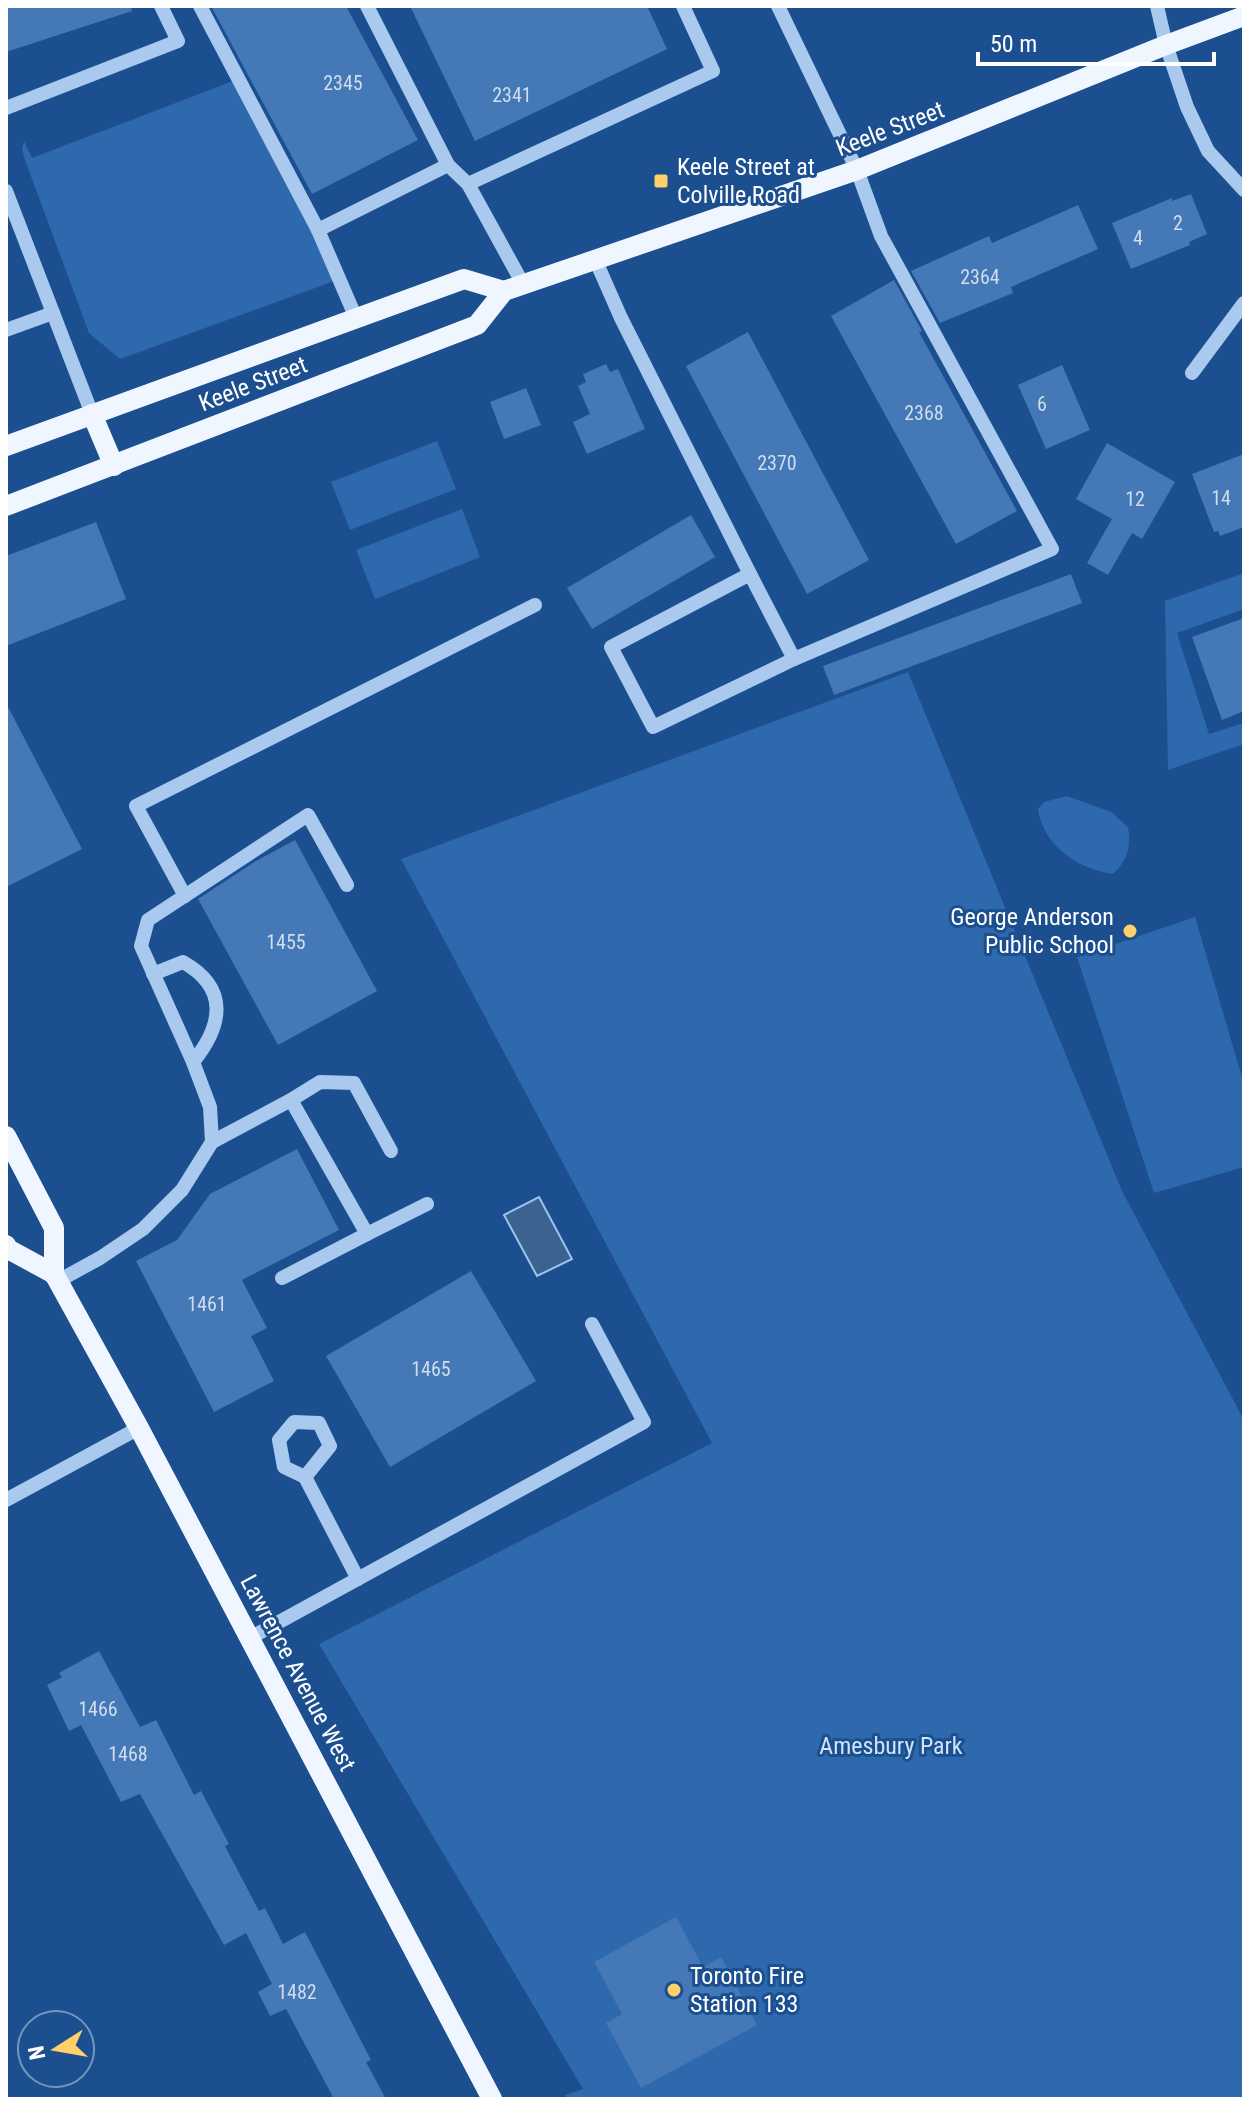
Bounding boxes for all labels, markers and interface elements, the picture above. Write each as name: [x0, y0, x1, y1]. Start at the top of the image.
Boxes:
scale bar: [978, 16, 1214, 66]
text: 50 m: [990, 30, 1037, 58]
house number: 2345: [323, 71, 363, 95]
house number: 2341: [492, 83, 532, 107]
street label: Keele Street: [832, 96, 948, 162]
place label: Keele Street at Colville Road: [677, 153, 815, 209]
marker: Keele Street at Colville Road: [652, 172, 670, 190]
house number: 2: [1173, 211, 1183, 235]
house number: 4: [1133, 226, 1143, 250]
house number: 2364: [960, 265, 1000, 289]
street label: Keele Street: [195, 351, 311, 417]
house number: 6: [1037, 392, 1047, 416]
house number: 2368: [904, 401, 944, 425]
house number: 2370: [757, 451, 797, 475]
house number: 14: [1211, 486, 1231, 510]
house number: 12: [1125, 487, 1145, 511]
place label: George Anderson Public School: [950, 903, 1114, 959]
marker: George Anderson Public School: [1121, 922, 1139, 940]
house number: 1455: [266, 930, 306, 954]
house number: 1461: [187, 1292, 227, 1316]
house number: 1465: [411, 1357, 451, 1381]
street label: Lawrence Avenue West: [234, 1570, 362, 1776]
house number: 1466: [78, 1697, 118, 1721]
park label: Amesbury Park: [819, 1732, 963, 1760]
house number: 1468: [108, 1742, 148, 1766]
place label: Toronto Fire Station 133: [690, 1962, 804, 2018]
house number: 1482: [277, 1980, 317, 2004]
marker: Toronto Fire Station 133: [665, 1981, 683, 1999]
north arrow: [16, 2009, 96, 2089]
text: N: [23, 2044, 50, 2062]

